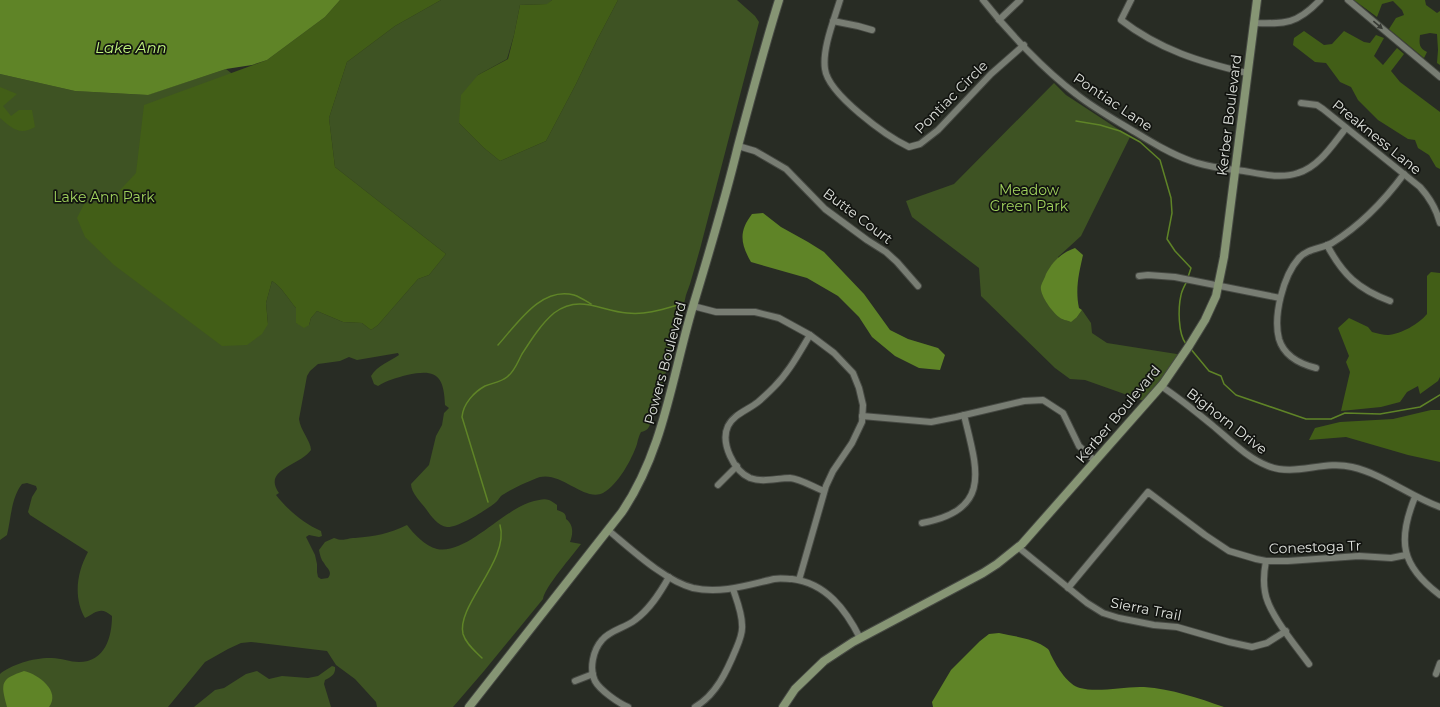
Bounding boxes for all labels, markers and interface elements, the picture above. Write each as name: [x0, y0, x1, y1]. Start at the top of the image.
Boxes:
one-way arrow: [1373, 20, 1384, 29]
water label: Lake Ann: [95, 38, 167, 57]
street label: Kerber Boulevard: [1213, 53, 1245, 177]
street label: Pontiac Circle: [911, 57, 991, 137]
street label: Pontiac Lane: [1070, 69, 1156, 135]
street label: Preakness Lane: [1329, 96, 1425, 178]
park label: Meadow Green Park: [990, 181, 1069, 215]
street label: Butte Court: [820, 184, 897, 248]
park label: Lake Ann Park: [53, 188, 155, 206]
street label: Powers Boulevard: [640, 300, 690, 426]
street label: Kerber Boulevard: [1072, 361, 1164, 467]
street label: Bighorn Drive: [1183, 384, 1271, 458]
street label: Conestoga Tr: [1269, 536, 1362, 558]
street label: Sierra Trail: [1109, 593, 1183, 625]

